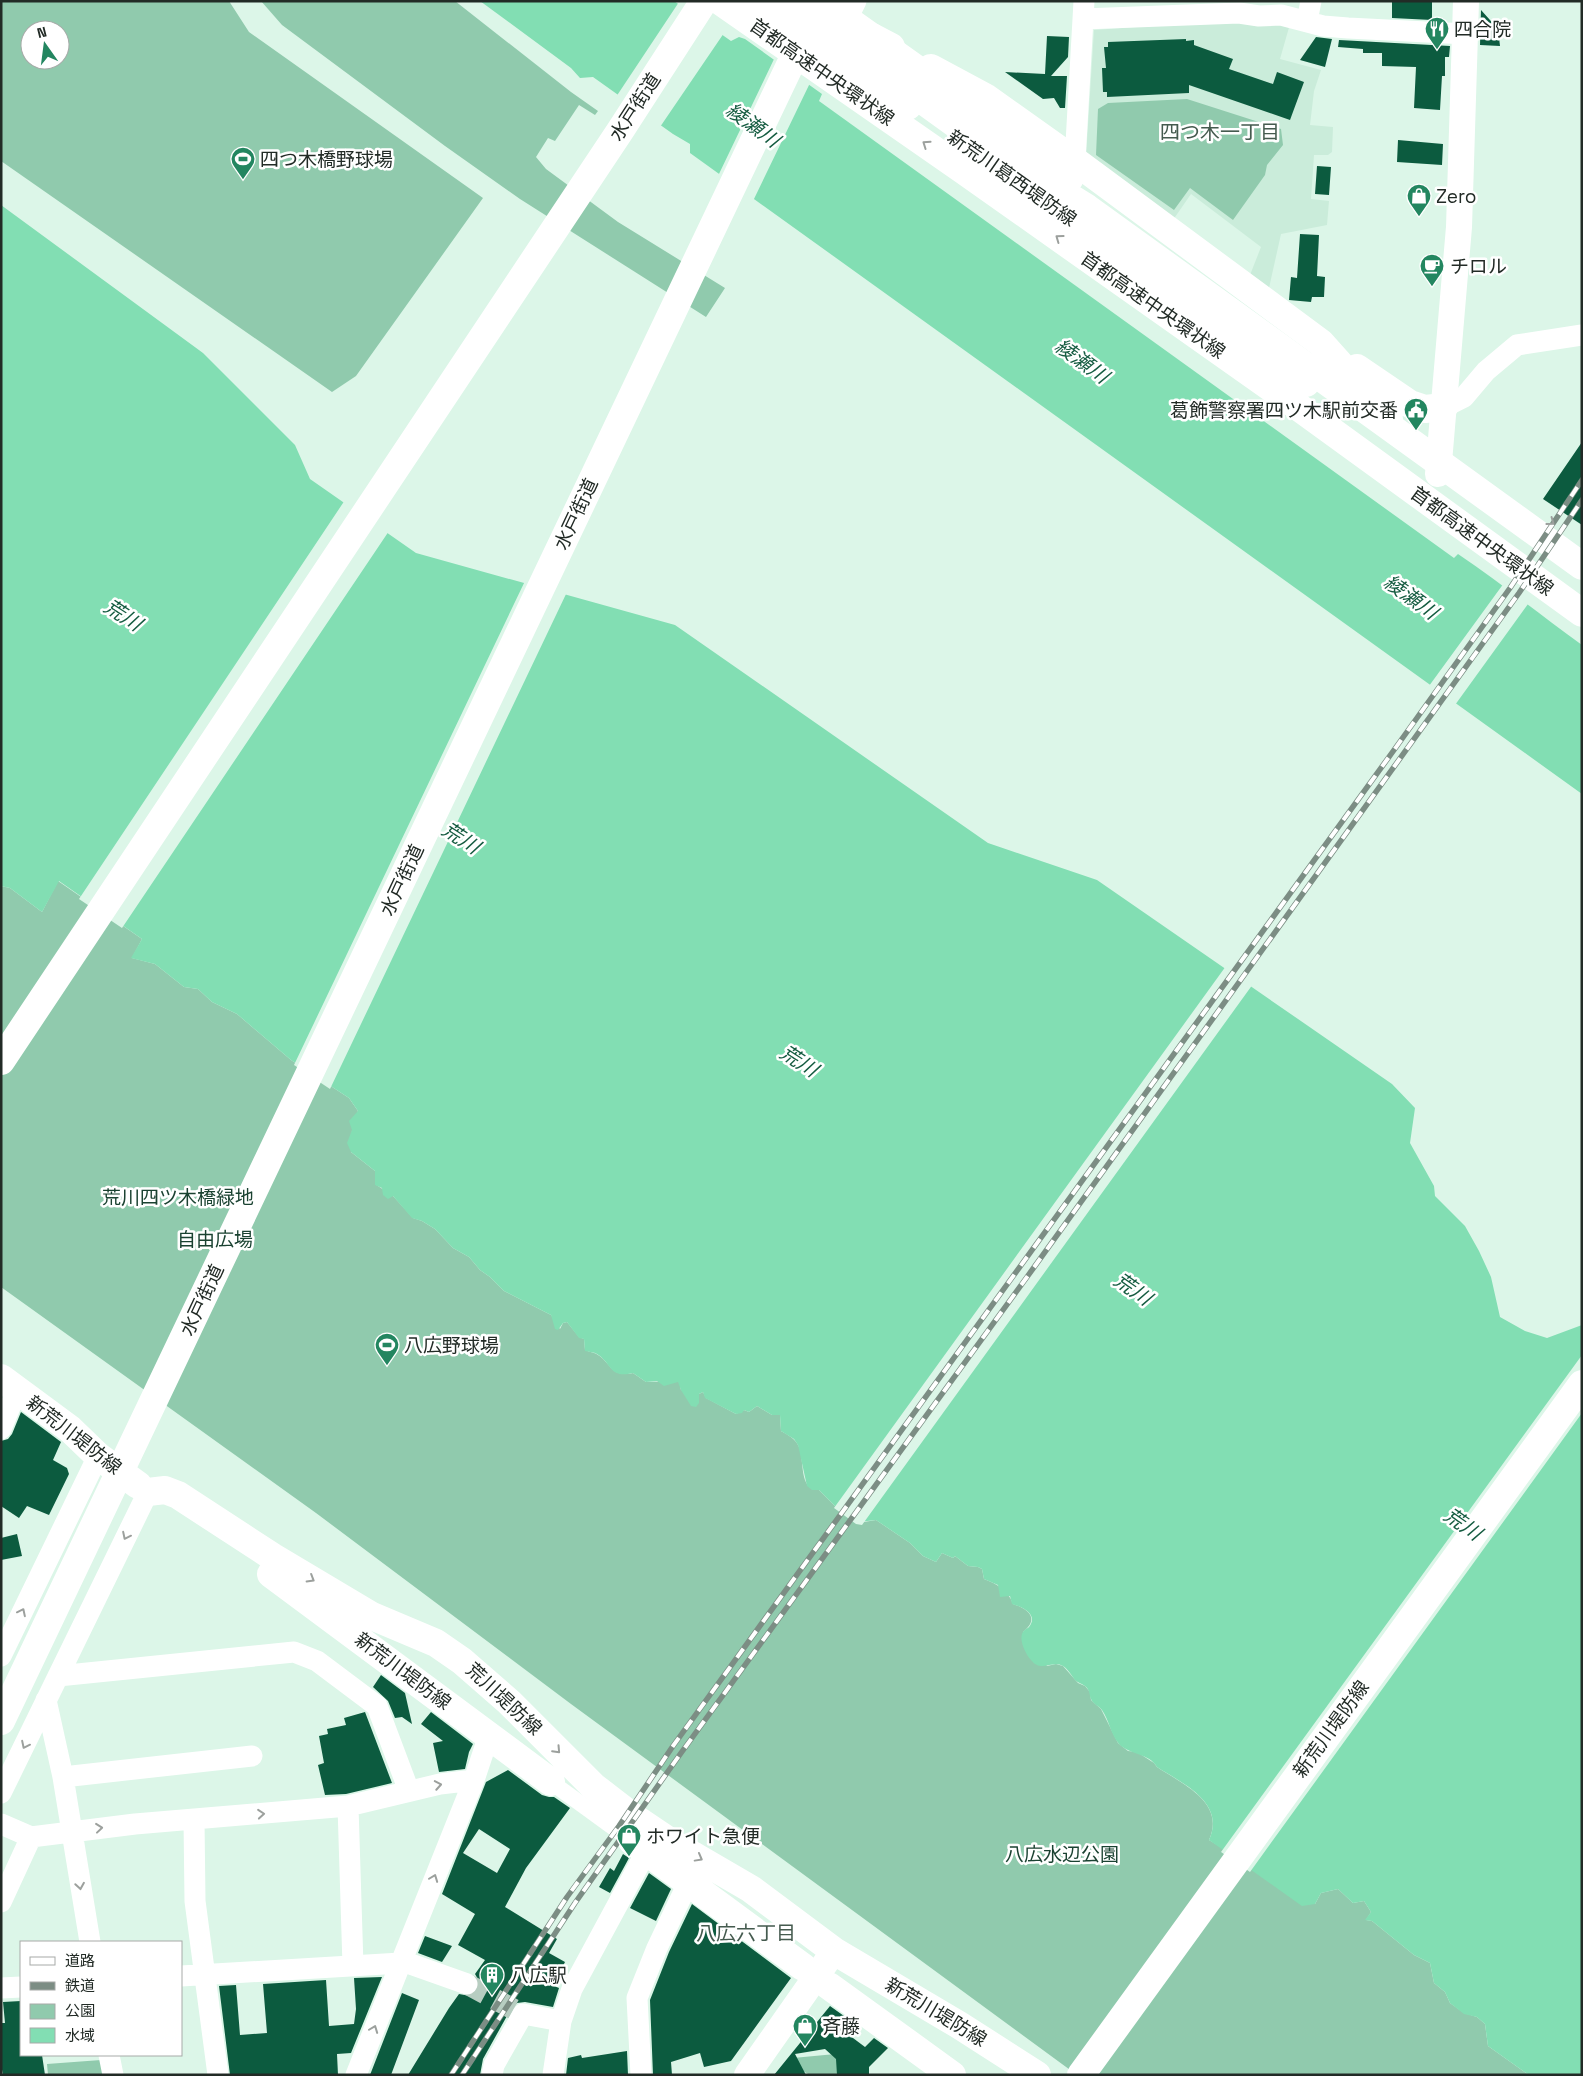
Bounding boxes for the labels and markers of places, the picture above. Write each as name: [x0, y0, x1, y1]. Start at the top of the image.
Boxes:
restaurant icon: 四合院: [1424, 16, 1450, 50]
place label: 四合院: [1454, 17, 1511, 42]
sports icon: 四つ木橋野球場: [230, 146, 256, 180]
place label: 四つ木橋野球場: [260, 147, 393, 172]
shop icon: Zero: [1406, 183, 1432, 217]
place label: Zero: [1436, 184, 1477, 209]
cafe icon: チロル: [1419, 253, 1445, 287]
place label: チロル: [1450, 254, 1507, 279]
public building icon: 葛飾警察署四ツ木駅前交番: [1403, 397, 1429, 431]
place label: 葛飾警察署四ツ木駅前交番: [1170, 398, 1398, 423]
sports icon: 八広野球場: [374, 1332, 400, 1366]
place label: 八広野球場: [404, 1333, 499, 1358]
shop icon: ホワイト急便: [616, 1823, 642, 1857]
place label: ホワイト急便: [646, 1824, 760, 1849]
building icon: 八広駅: [479, 1962, 505, 1996]
place label: 八広駅: [510, 1963, 567, 1988]
shop icon: 斉藤: [792, 2013, 818, 2047]
place label: 斉藤: [822, 2014, 860, 2039]

